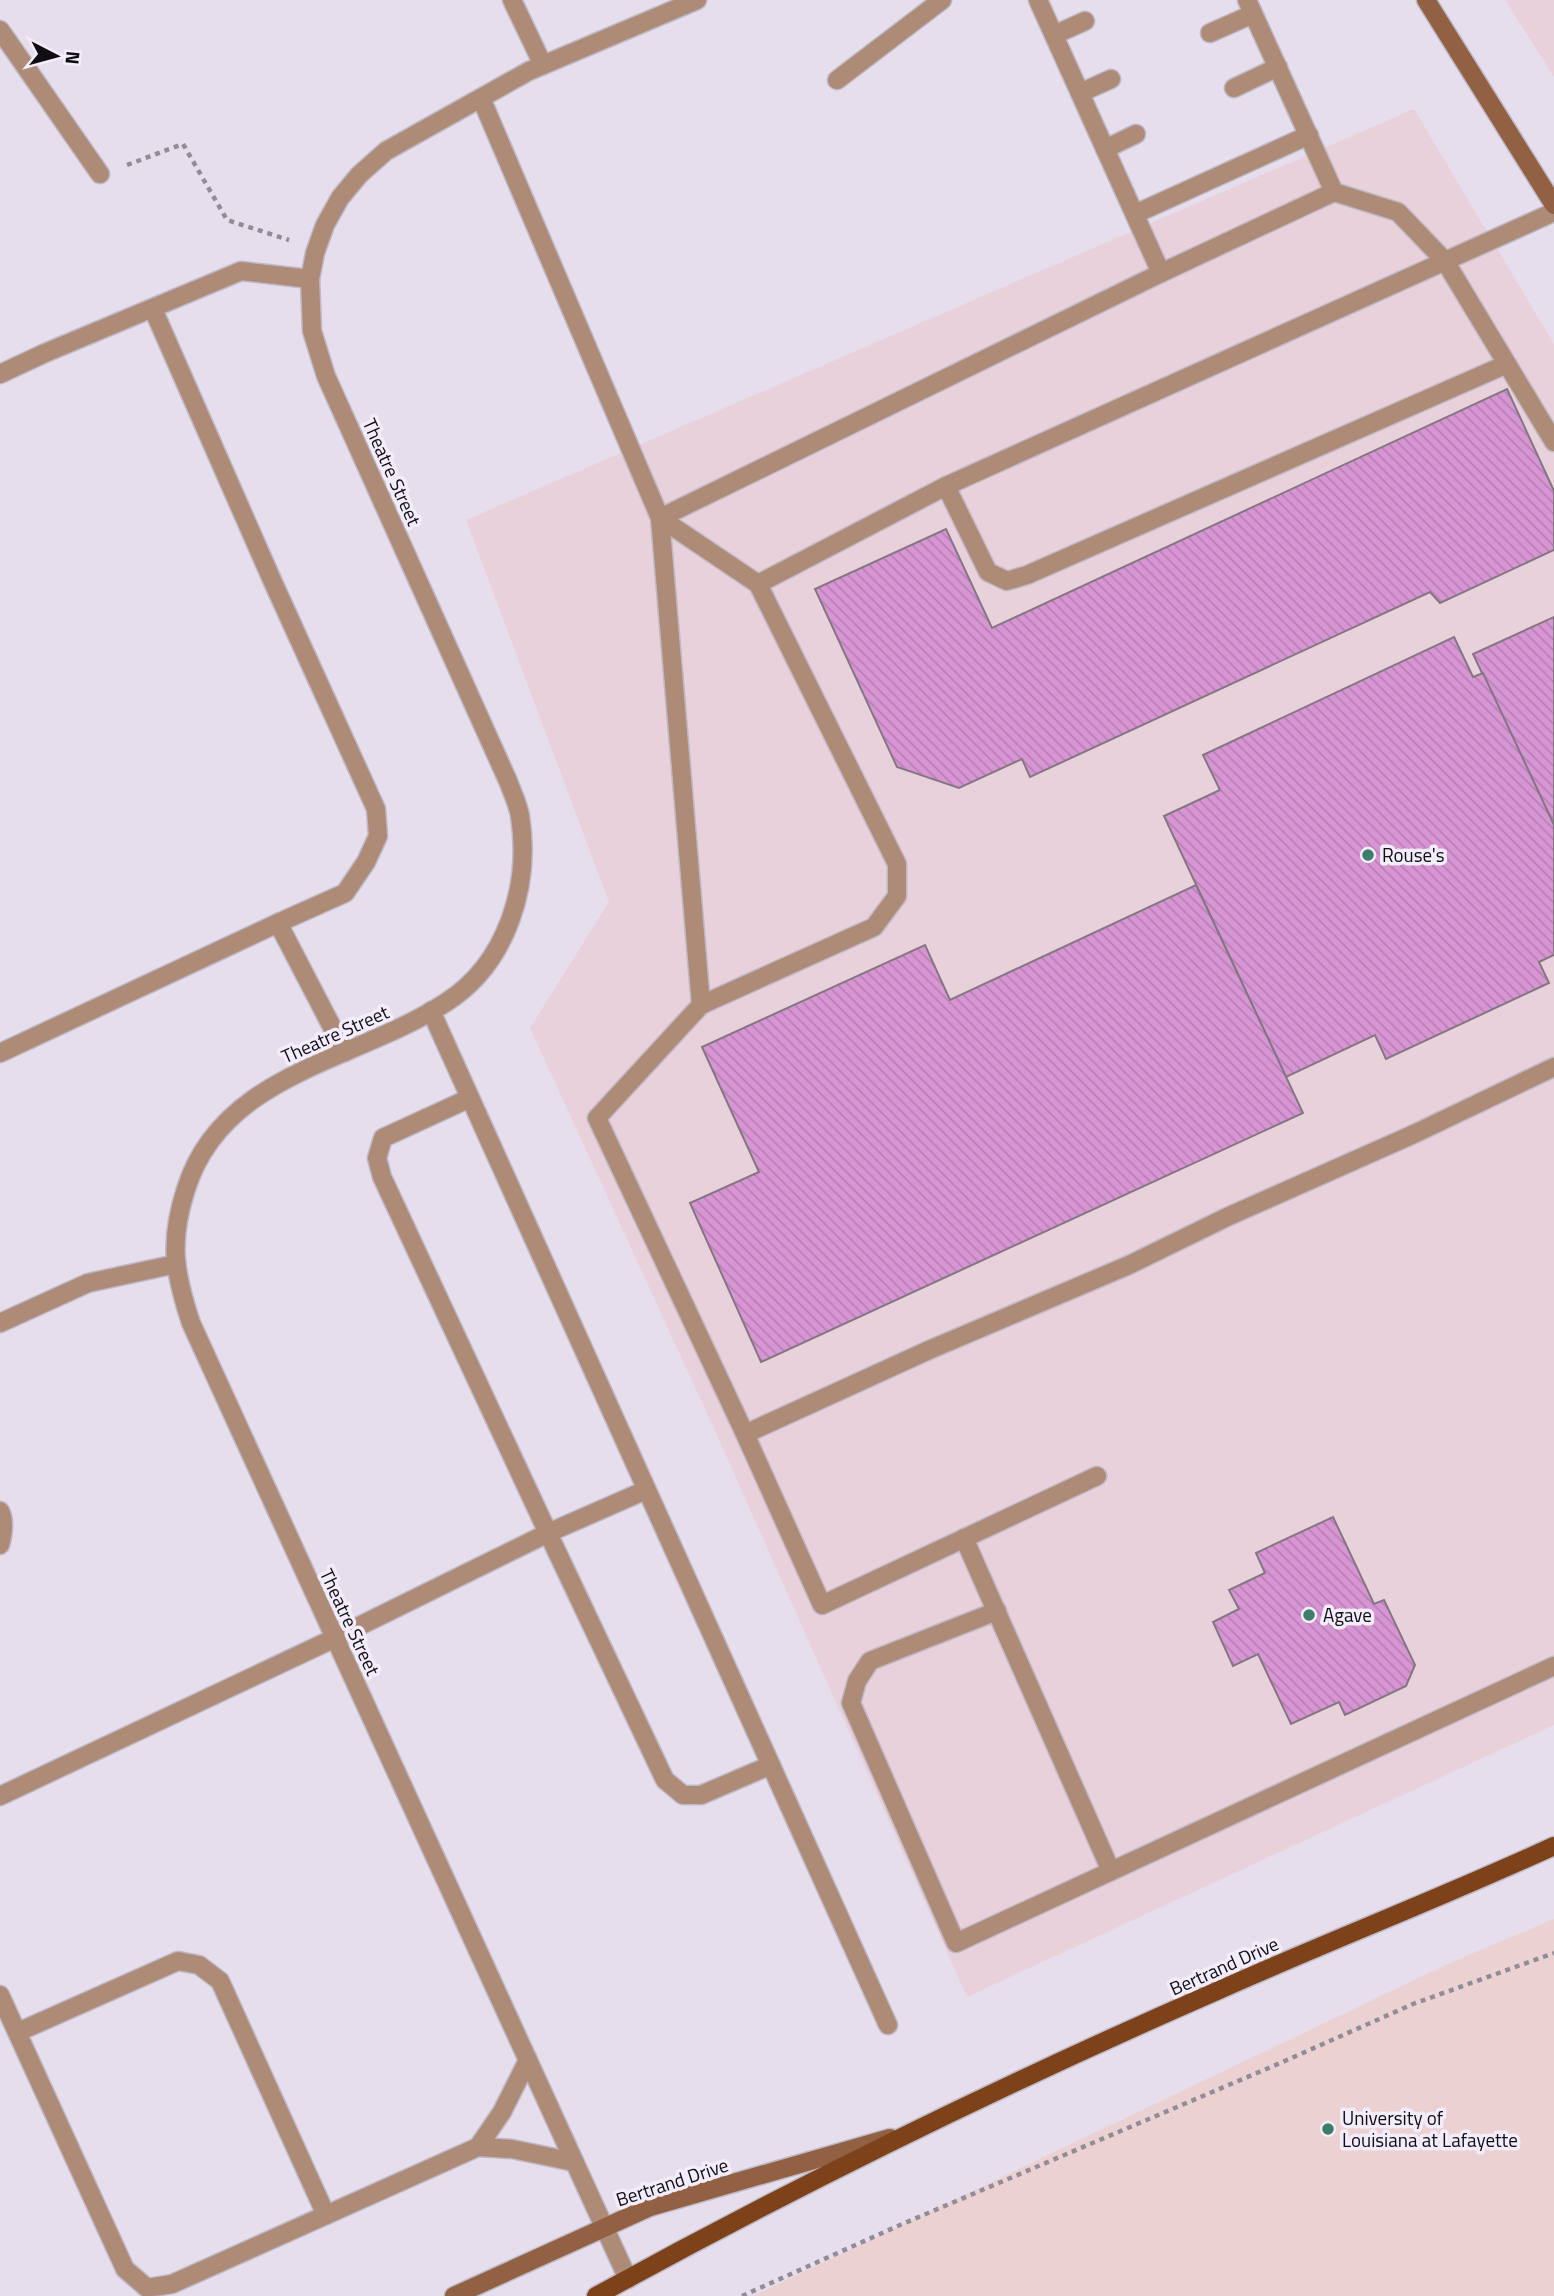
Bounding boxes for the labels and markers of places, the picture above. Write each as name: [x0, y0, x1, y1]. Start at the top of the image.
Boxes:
place label: Rouse's: [1382, 840, 1445, 869]
marker: Rouse's: [1360, 847, 1376, 863]
place label: Agave: [1323, 1600, 1372, 1629]
marker: Agave: [1301, 1607, 1317, 1623]
place label: University of Louisiana at Lafayette: [1342, 2103, 1518, 2154]
marker: University of Louisiana at Lafayette: [1320, 2121, 1336, 2137]

